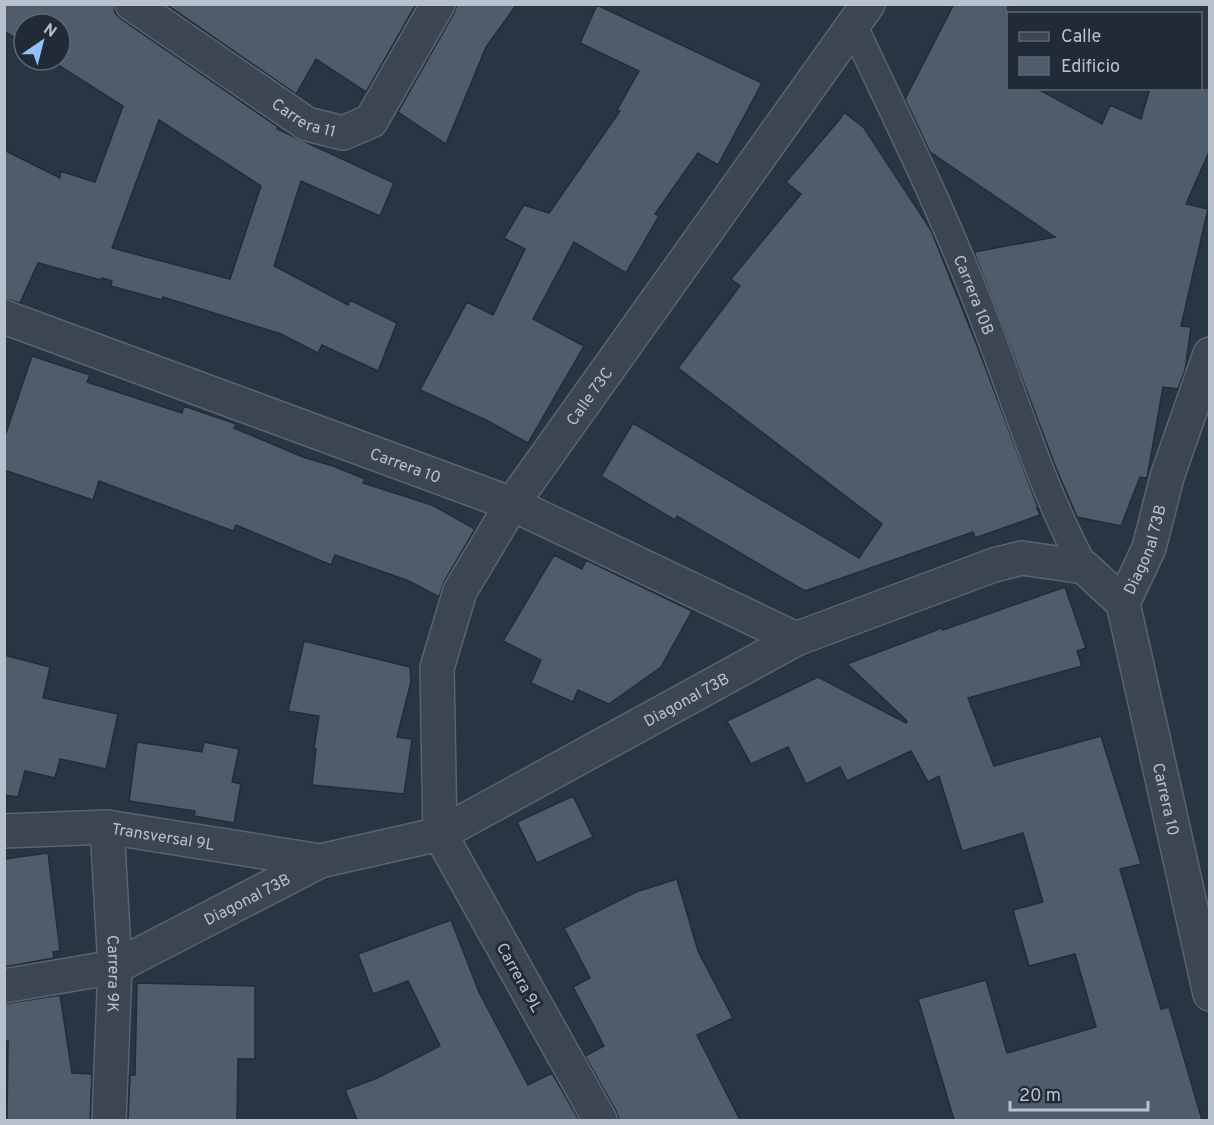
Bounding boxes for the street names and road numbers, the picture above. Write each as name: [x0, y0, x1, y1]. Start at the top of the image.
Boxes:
street label: Carrera 11: [267, 95, 338, 143]
street label: Carrera 10B: [948, 252, 997, 338]
street label: Calle 73C: [563, 364, 618, 430]
street label: Carrera 10: [367, 445, 443, 489]
street label: Diagonal 73B: [1120, 503, 1172, 598]
street label: Diagonal 73B: [641, 669, 733, 732]
street label: Carrera 10: [1147, 761, 1183, 838]
street label: Transversal 9L: [110, 820, 216, 856]
street label: Diagonal 73B: [201, 870, 294, 931]
street label: Carrera 9K: [101, 934, 123, 1013]
street label: Carrera 9L: [491, 940, 546, 1016]

